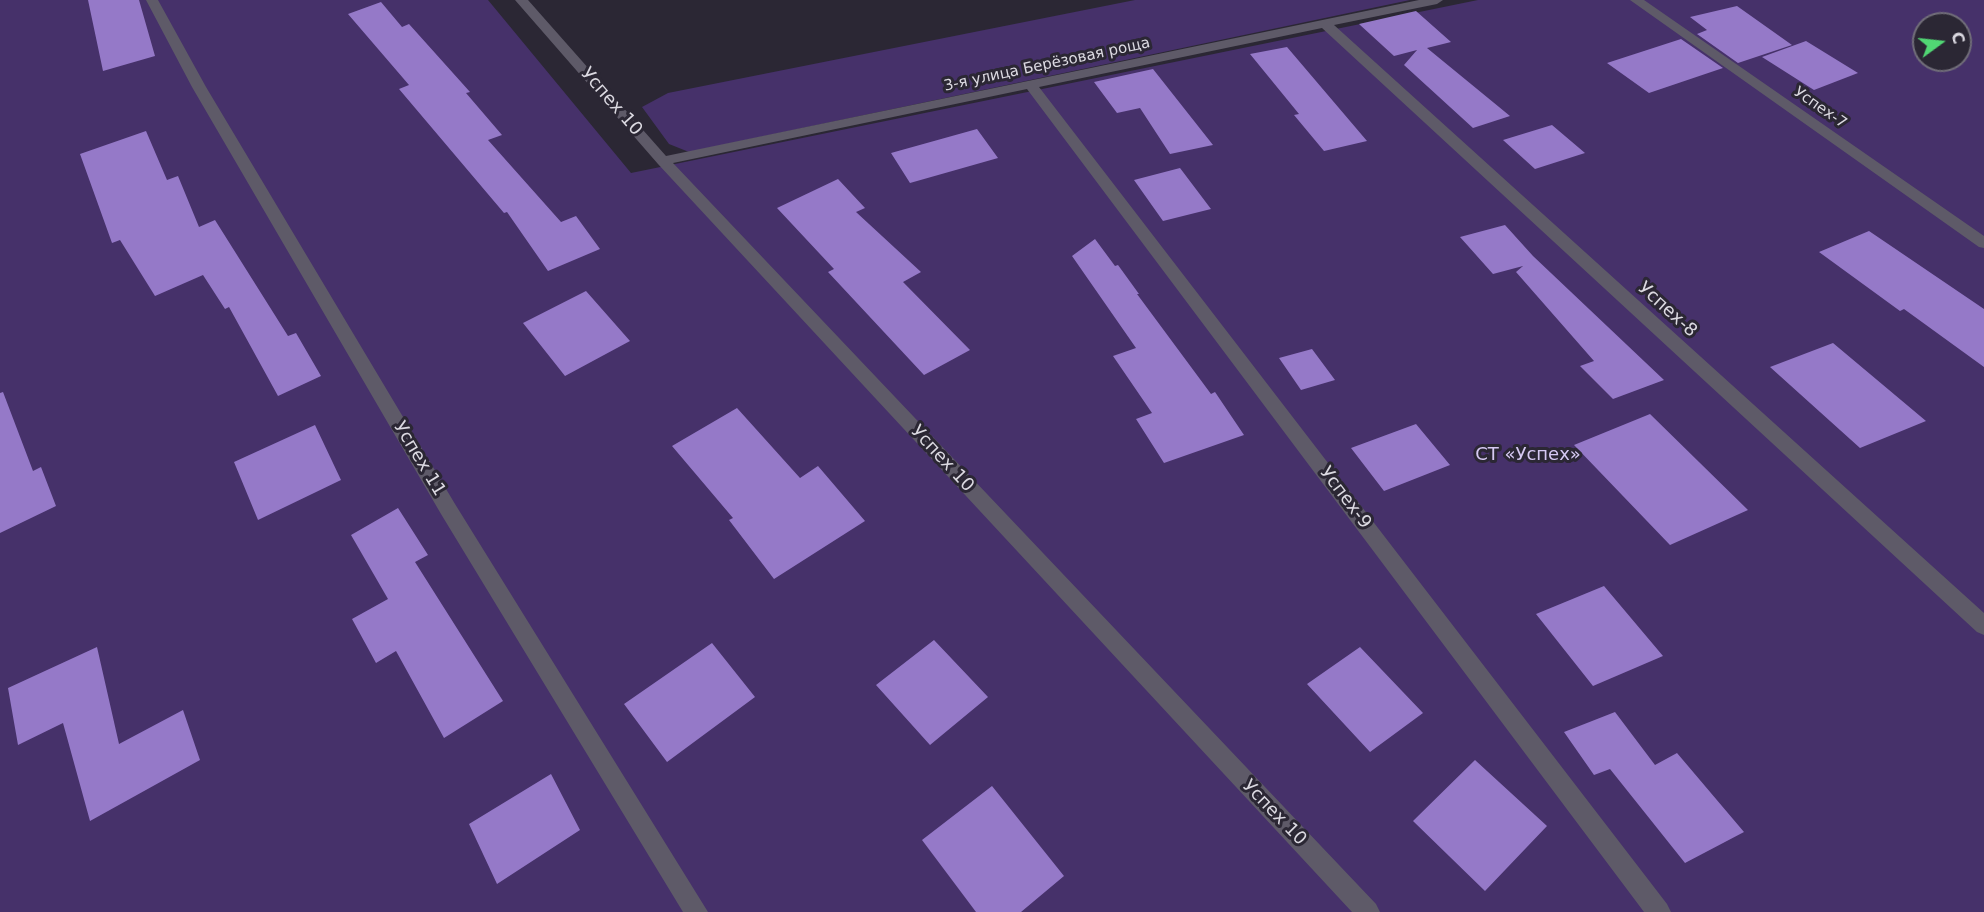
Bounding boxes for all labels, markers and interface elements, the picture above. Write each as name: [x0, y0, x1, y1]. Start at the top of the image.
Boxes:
north arrow: [1912, 12, 1972, 72]
text: С: [1947, 30, 1969, 46]
street label: 3-я улица Берёзовая роща: [942, 34, 1152, 96]
street label: Успех 10: [576, 64, 646, 140]
street label: Успех-7: [1790, 83, 1850, 133]
street label: Успех-8: [1633, 278, 1701, 342]
street label: Успех 11: [388, 418, 450, 500]
street label: Успех 10: [906, 421, 978, 497]
park label: СТ «Успех»: [1475, 444, 1581, 466]
street label: Успех-9: [1315, 463, 1375, 533]
street label: Успех 10: [1237, 776, 1311, 850]

